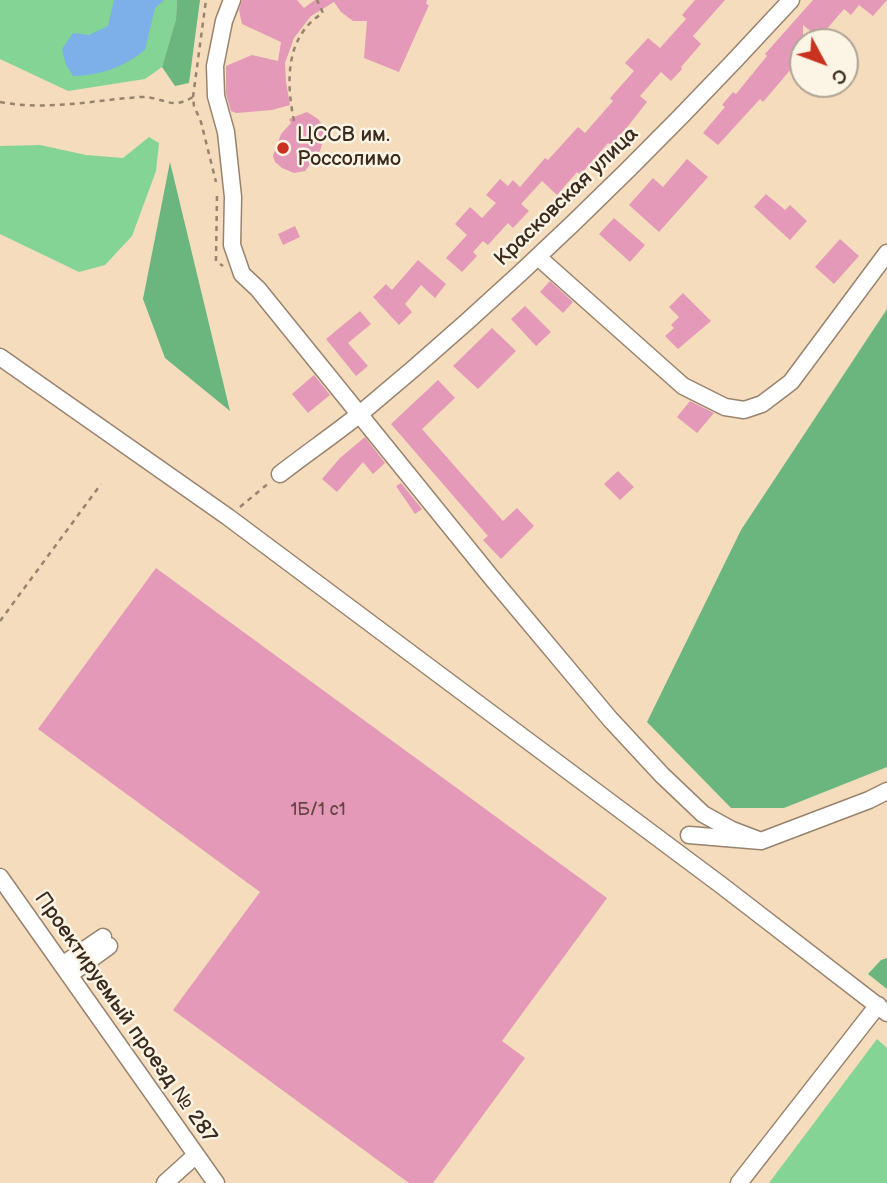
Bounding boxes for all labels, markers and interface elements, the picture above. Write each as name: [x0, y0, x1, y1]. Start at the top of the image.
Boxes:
north arrow: [789, 28, 859, 98]
text: С: [826, 63, 852, 88]
street label: Красковская улица: [490, 122, 644, 272]
place label: ЦССВ им. Россолимо: [297, 123, 401, 173]
marker: ЦССВ им. Россолимо: [275, 140, 291, 156]
house number: 1Б/1 с1: [290, 799, 346, 821]
street label: Проектируемый проезд № 287: [28, 887, 222, 1149]

